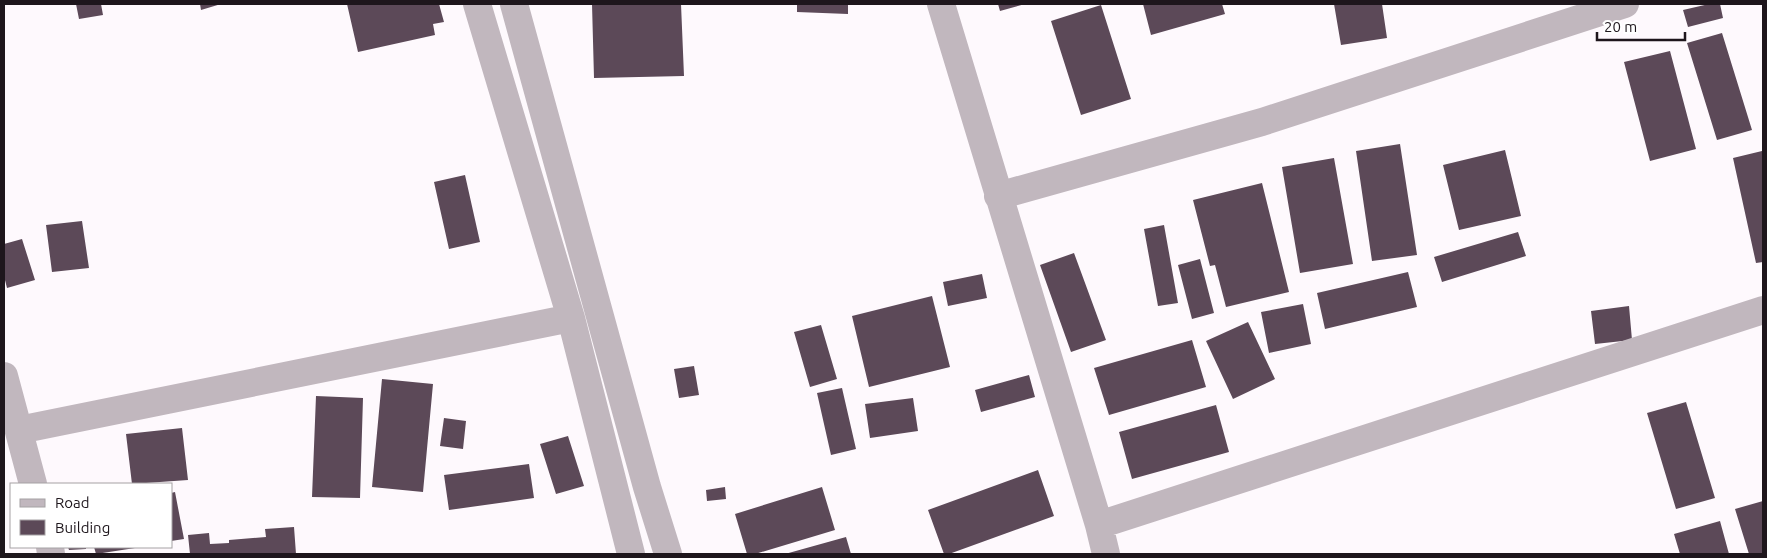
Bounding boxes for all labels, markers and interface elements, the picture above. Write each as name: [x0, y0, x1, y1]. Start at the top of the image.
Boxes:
scale bar: [1597, 10, 1684, 42]
text: 20 m: [1604, 18, 1637, 35]
legend: [10, 483, 172, 548]
text: Road: [55, 494, 90, 511]
text: Building: [55, 519, 110, 536]

